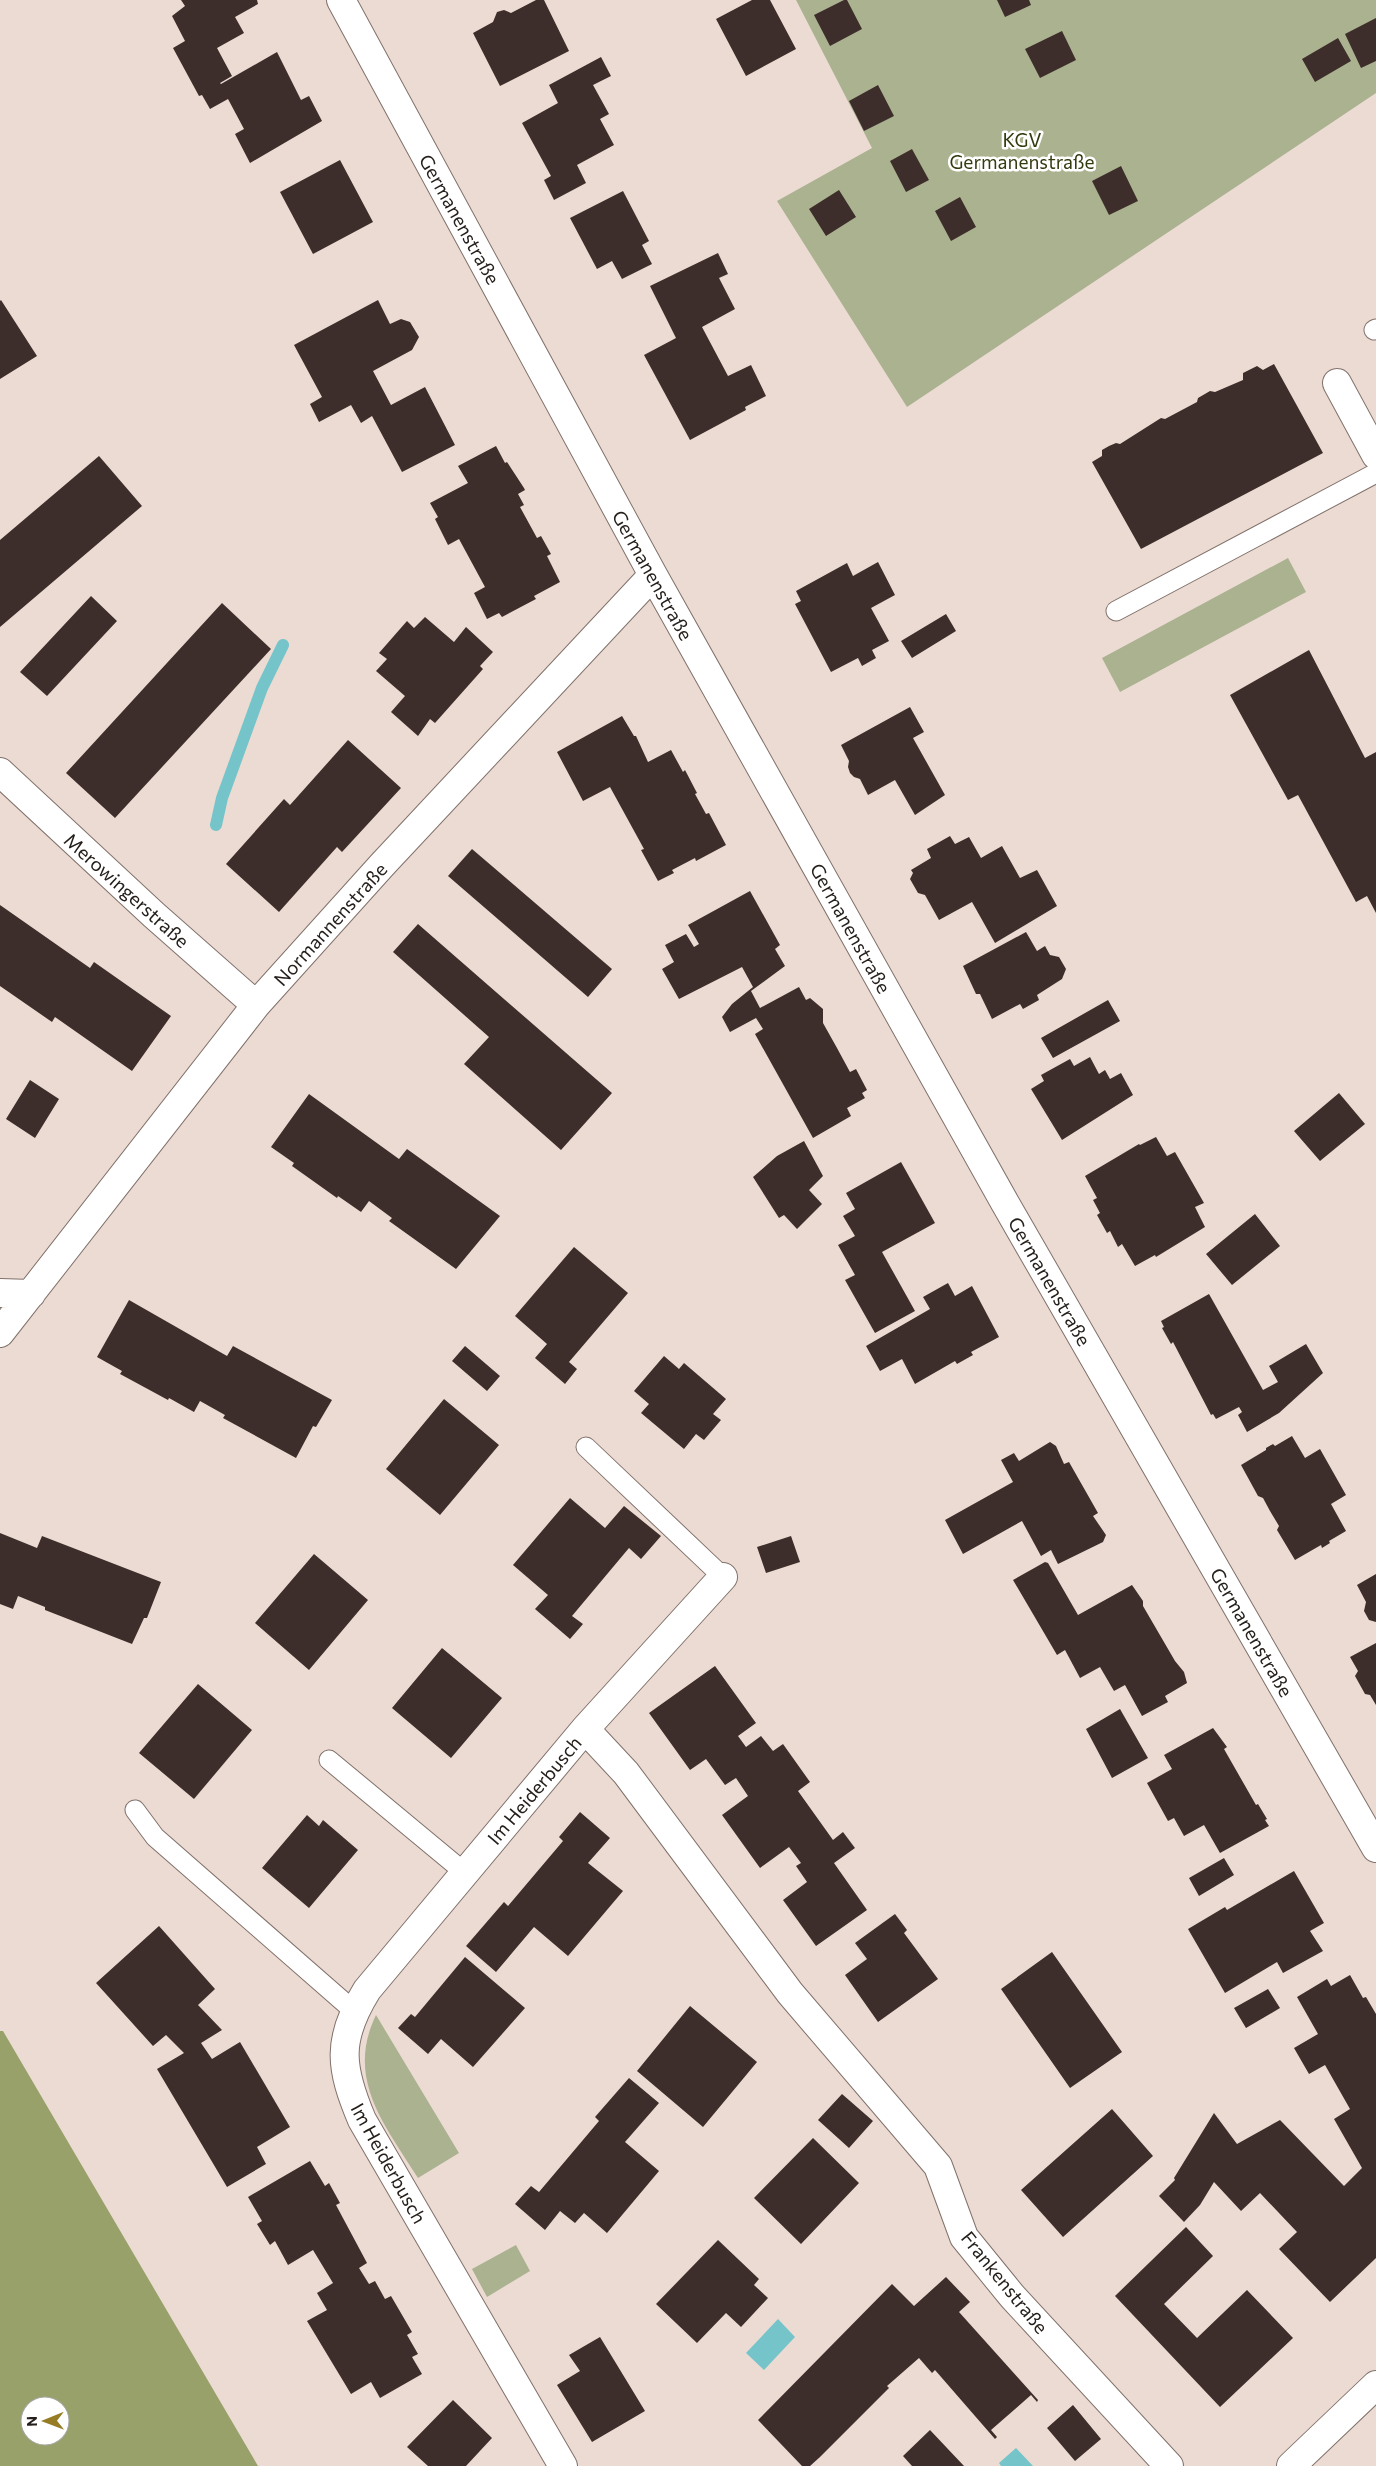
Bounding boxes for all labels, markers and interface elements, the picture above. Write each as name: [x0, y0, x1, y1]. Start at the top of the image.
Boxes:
park label: KGV Germanenstraße: [949, 128, 1095, 173]
street label: Germanenstraße: [415, 150, 505, 288]
street label: Germanenstraße: [608, 506, 698, 644]
street label: Merowingerstraße: [60, 828, 194, 952]
street label: Normannenstraße: [269, 858, 391, 990]
street label: Germanenstraße: [806, 859, 896, 997]
street label: Germanenstraße: [1004, 1212, 1096, 1350]
street label: Germanenstraße: [1206, 1563, 1298, 1701]
street label: Im Heiderbusch: [482, 1731, 586, 1849]
street label: Im Heiderbusch: [346, 2099, 432, 2227]
street label: Frankenstraße: [957, 2226, 1053, 2338]
north arrow: [20, 2396, 70, 2446]
text: N: [23, 2416, 40, 2427]

